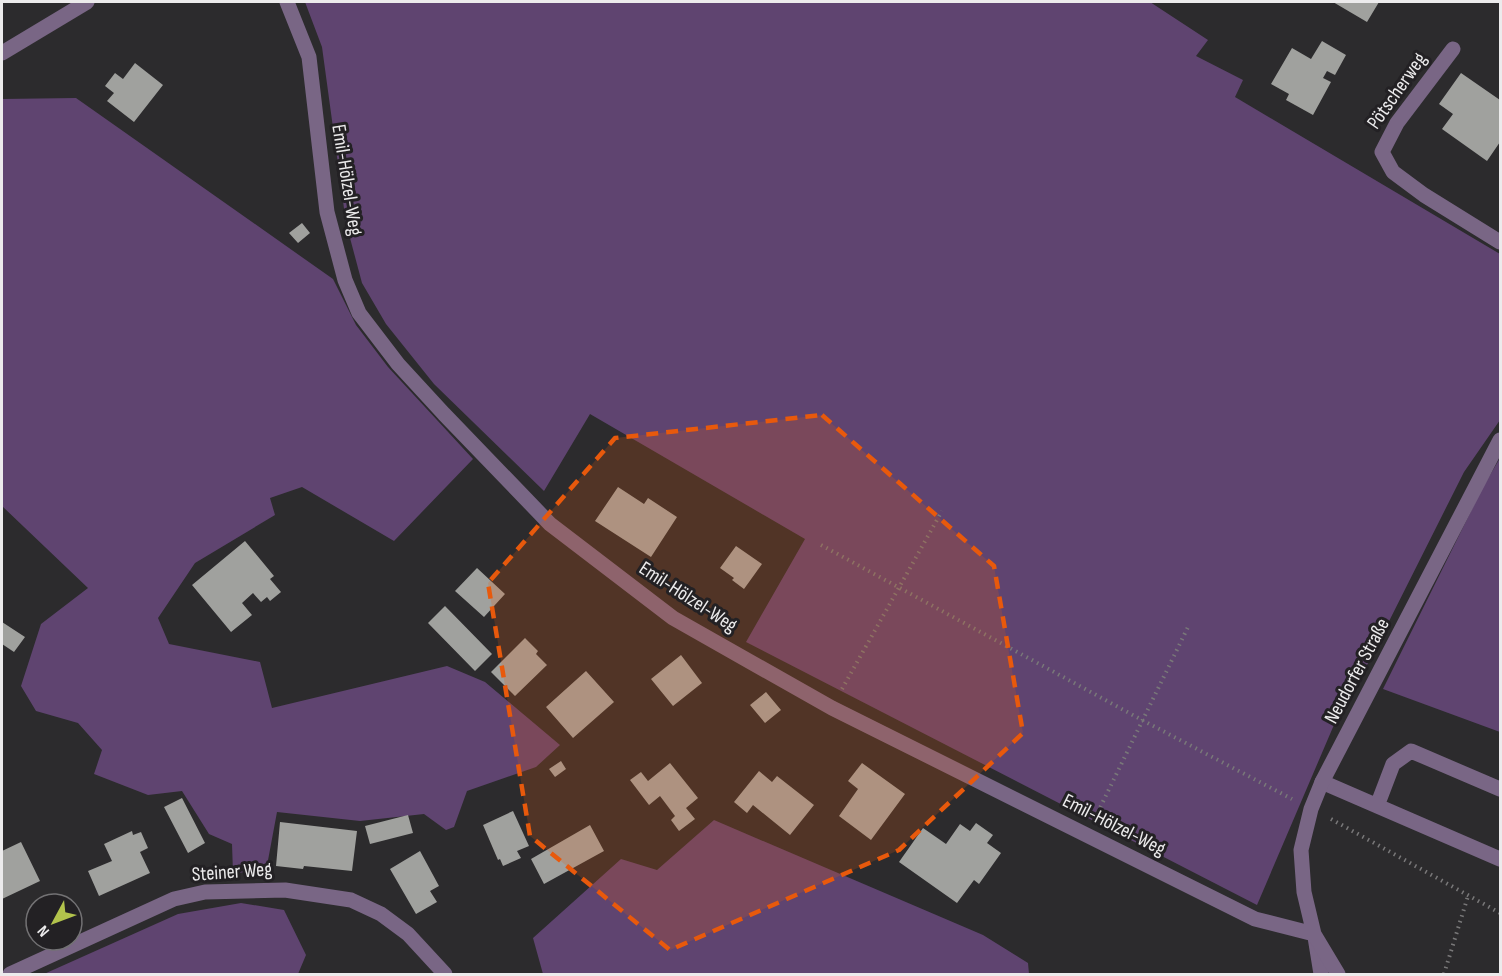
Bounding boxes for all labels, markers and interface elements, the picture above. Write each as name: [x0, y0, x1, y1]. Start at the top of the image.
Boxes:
street label: Pötscherweg: [1362, 48, 1432, 134]
street label: Emil-Hölzel-Weg: [326, 123, 368, 237]
street label: Emil-Hölzel-Weg: [634, 556, 742, 638]
street label: Neudorfer Straße: [1319, 614, 1395, 728]
street label: Emil-Hölzel-Weg: [1059, 789, 1169, 861]
street label: Steiner Weg: [191, 857, 273, 887]
north arrow: [24, 892, 84, 952]
text: N: [34, 921, 54, 940]

